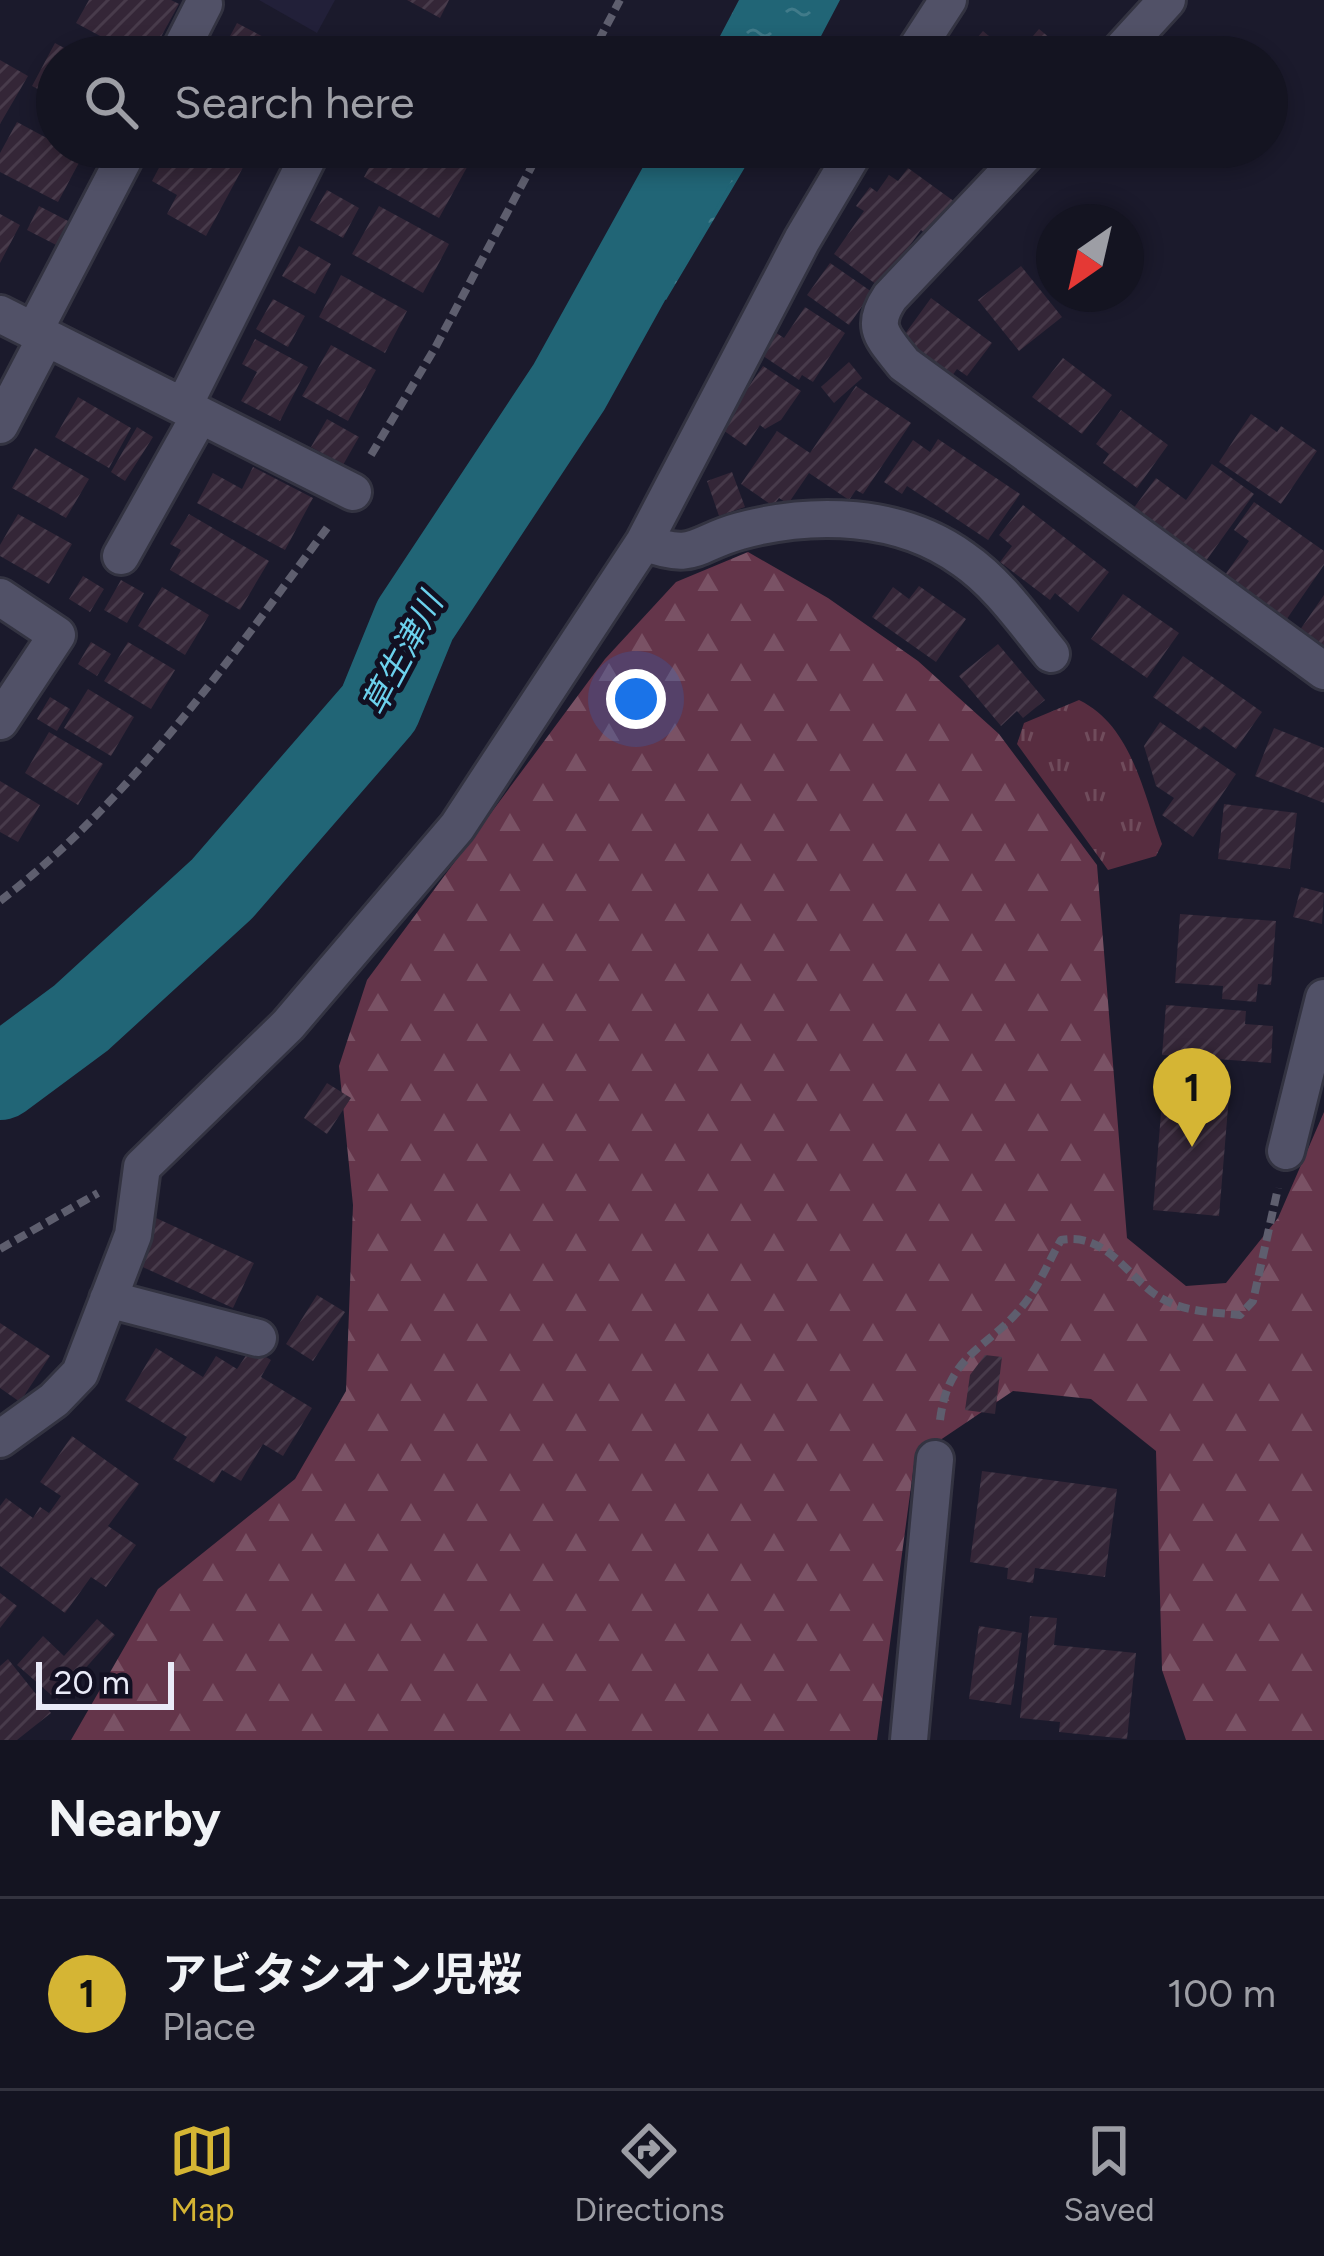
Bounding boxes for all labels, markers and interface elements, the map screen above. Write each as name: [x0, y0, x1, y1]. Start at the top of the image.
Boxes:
search box: [36, 36, 1288, 168]
icon: search: [78, 69, 144, 135]
text: Search here: [174, 75, 414, 129]
north arrow: [1036, 204, 1144, 312]
water label: 草生津川: [354, 584, 452, 721]
your location: [606, 669, 666, 729]
pin: 1: [1153, 1048, 1231, 1147]
scale bar: [36, 1656, 174, 1709]
text: 20 m: [54, 1663, 130, 1702]
text: Nearby: [48, 1788, 221, 1849]
text: アビタシオン児桜: [162, 1947, 522, 2001]
text: 1: [79, 1970, 95, 2017]
text: 100 m: [1167, 1970, 1276, 2017]
text: Place: [162, 2003, 255, 2050]
tab: Map: [169, 2118, 235, 2229]
tab: Directions: [574, 2118, 725, 2229]
tab: Saved: [1064, 2118, 1155, 2229]

